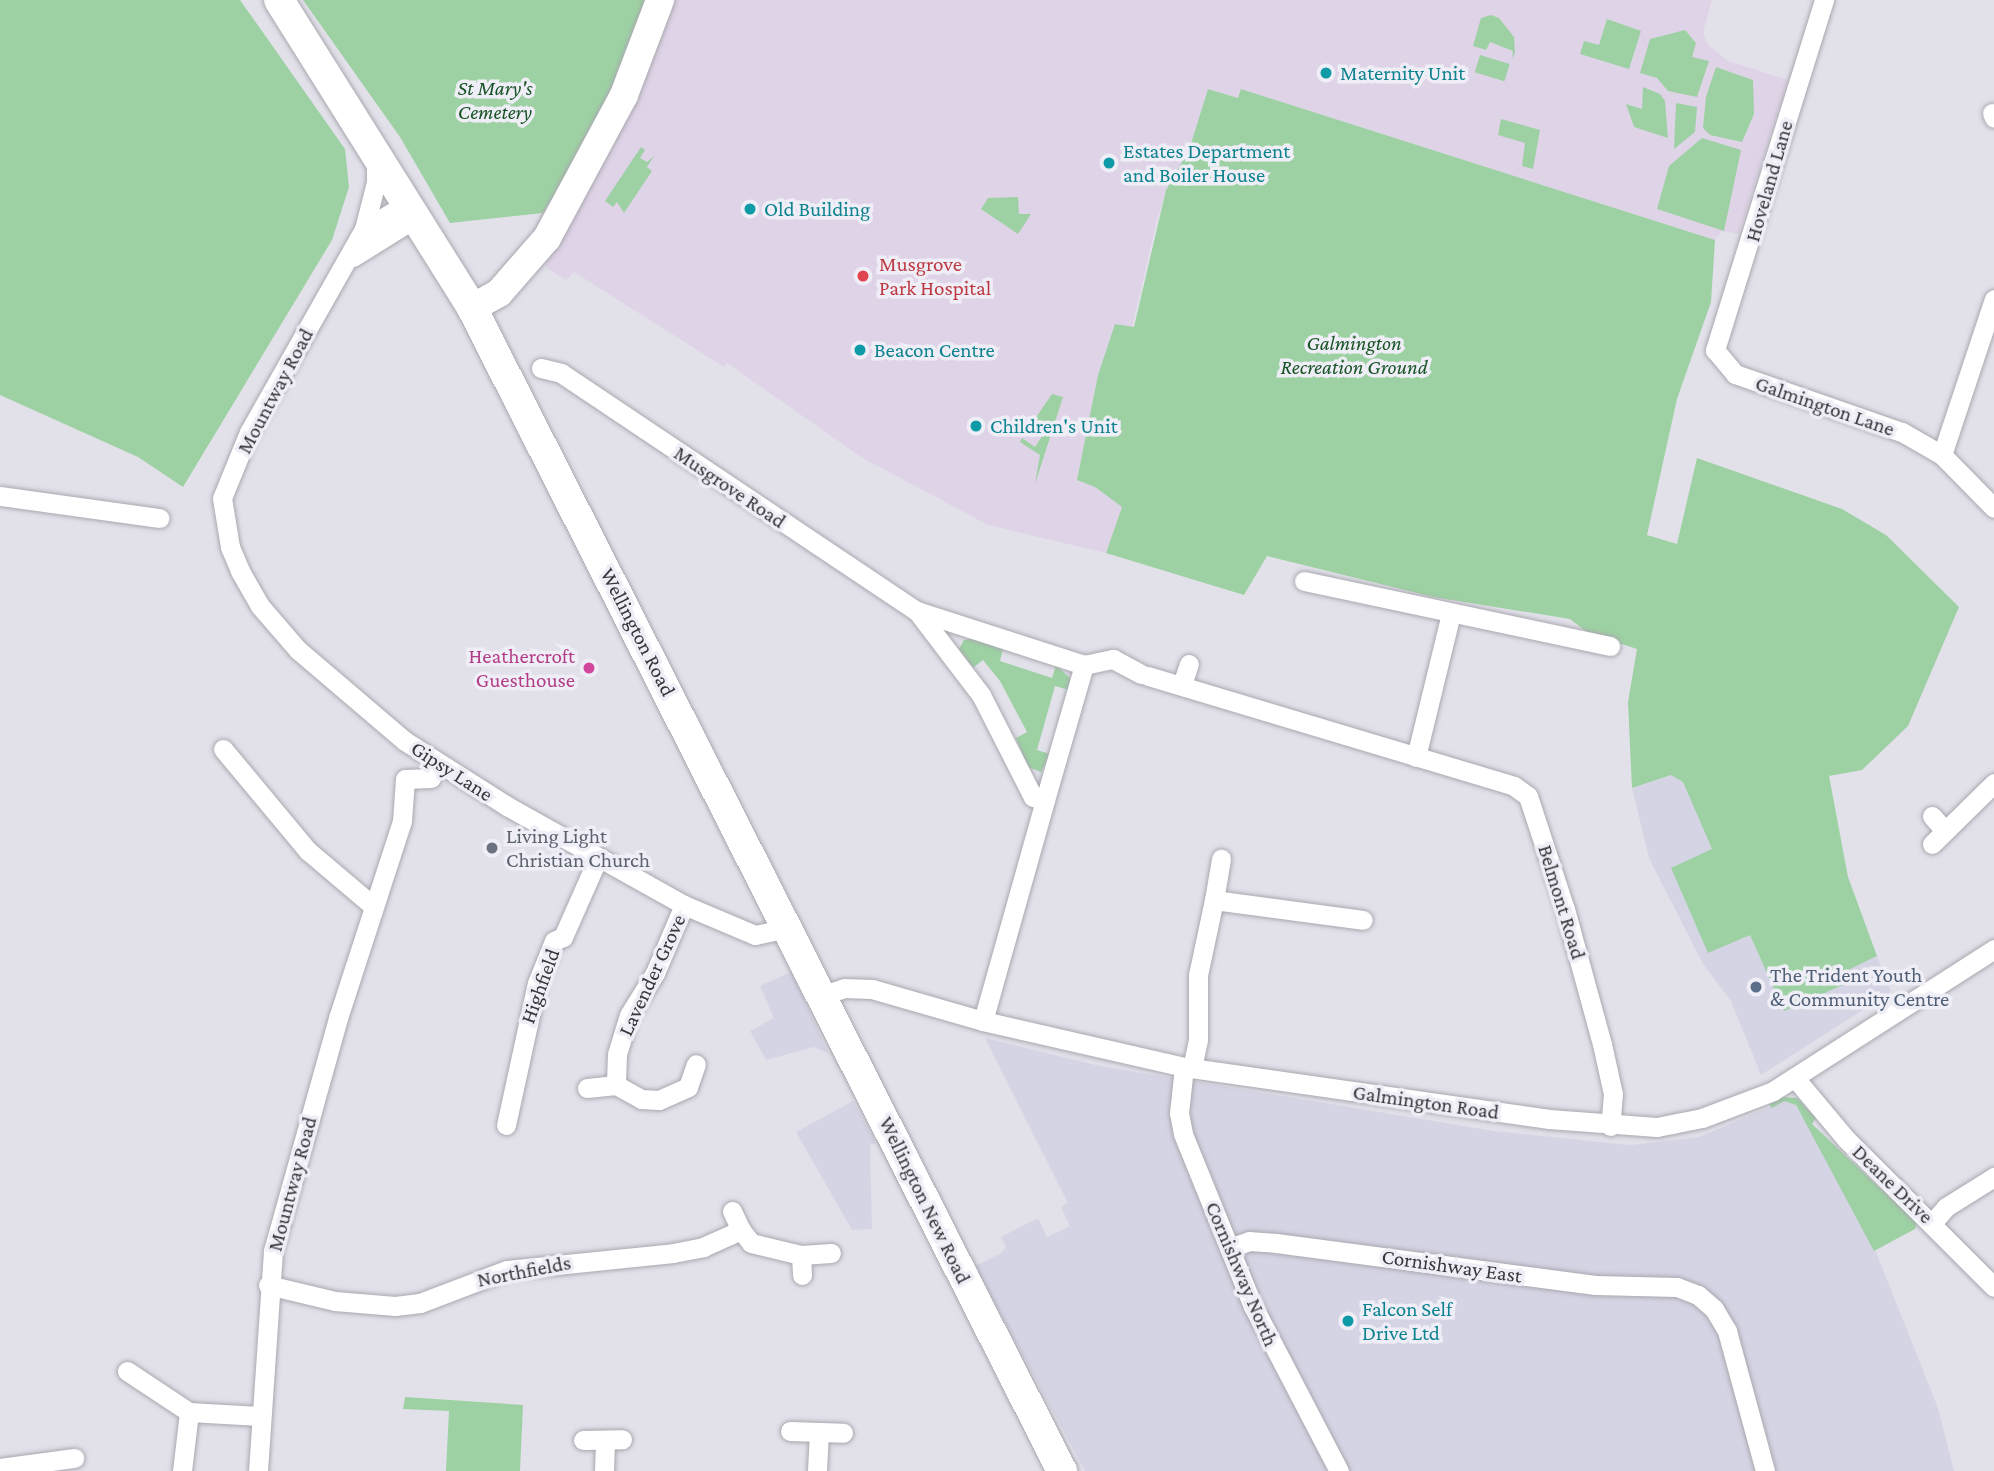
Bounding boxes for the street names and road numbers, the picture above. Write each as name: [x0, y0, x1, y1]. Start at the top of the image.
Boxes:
street label: Hoveland Lane: [1740, 117, 1798, 245]
street label: Mountway Road: [231, 324, 319, 458]
street label: Galmington Lane: [1752, 370, 1898, 442]
street label: Musgrove Road: [669, 440, 791, 534]
street label: Wellington Road: [595, 564, 681, 700]
street label: Gipsy Lane: [406, 735, 498, 807]
street label: Belmont Road: [1533, 842, 1591, 962]
street label: Lavender Grove: [613, 910, 691, 1040]
street label: Highfield: [515, 945, 565, 1027]
street label: Galmington Road: [1351, 1079, 1501, 1125]
street label: Wellington New Road: [874, 1112, 976, 1288]
street label: Mountway Road: [262, 1114, 322, 1254]
street label: Deane Drive: [1847, 1139, 1939, 1229]
street label: Cornishway North: [1200, 1198, 1284, 1350]
street label: Cornishway East: [1380, 1244, 1524, 1288]
street label: Northfields: [475, 1250, 573, 1292]

